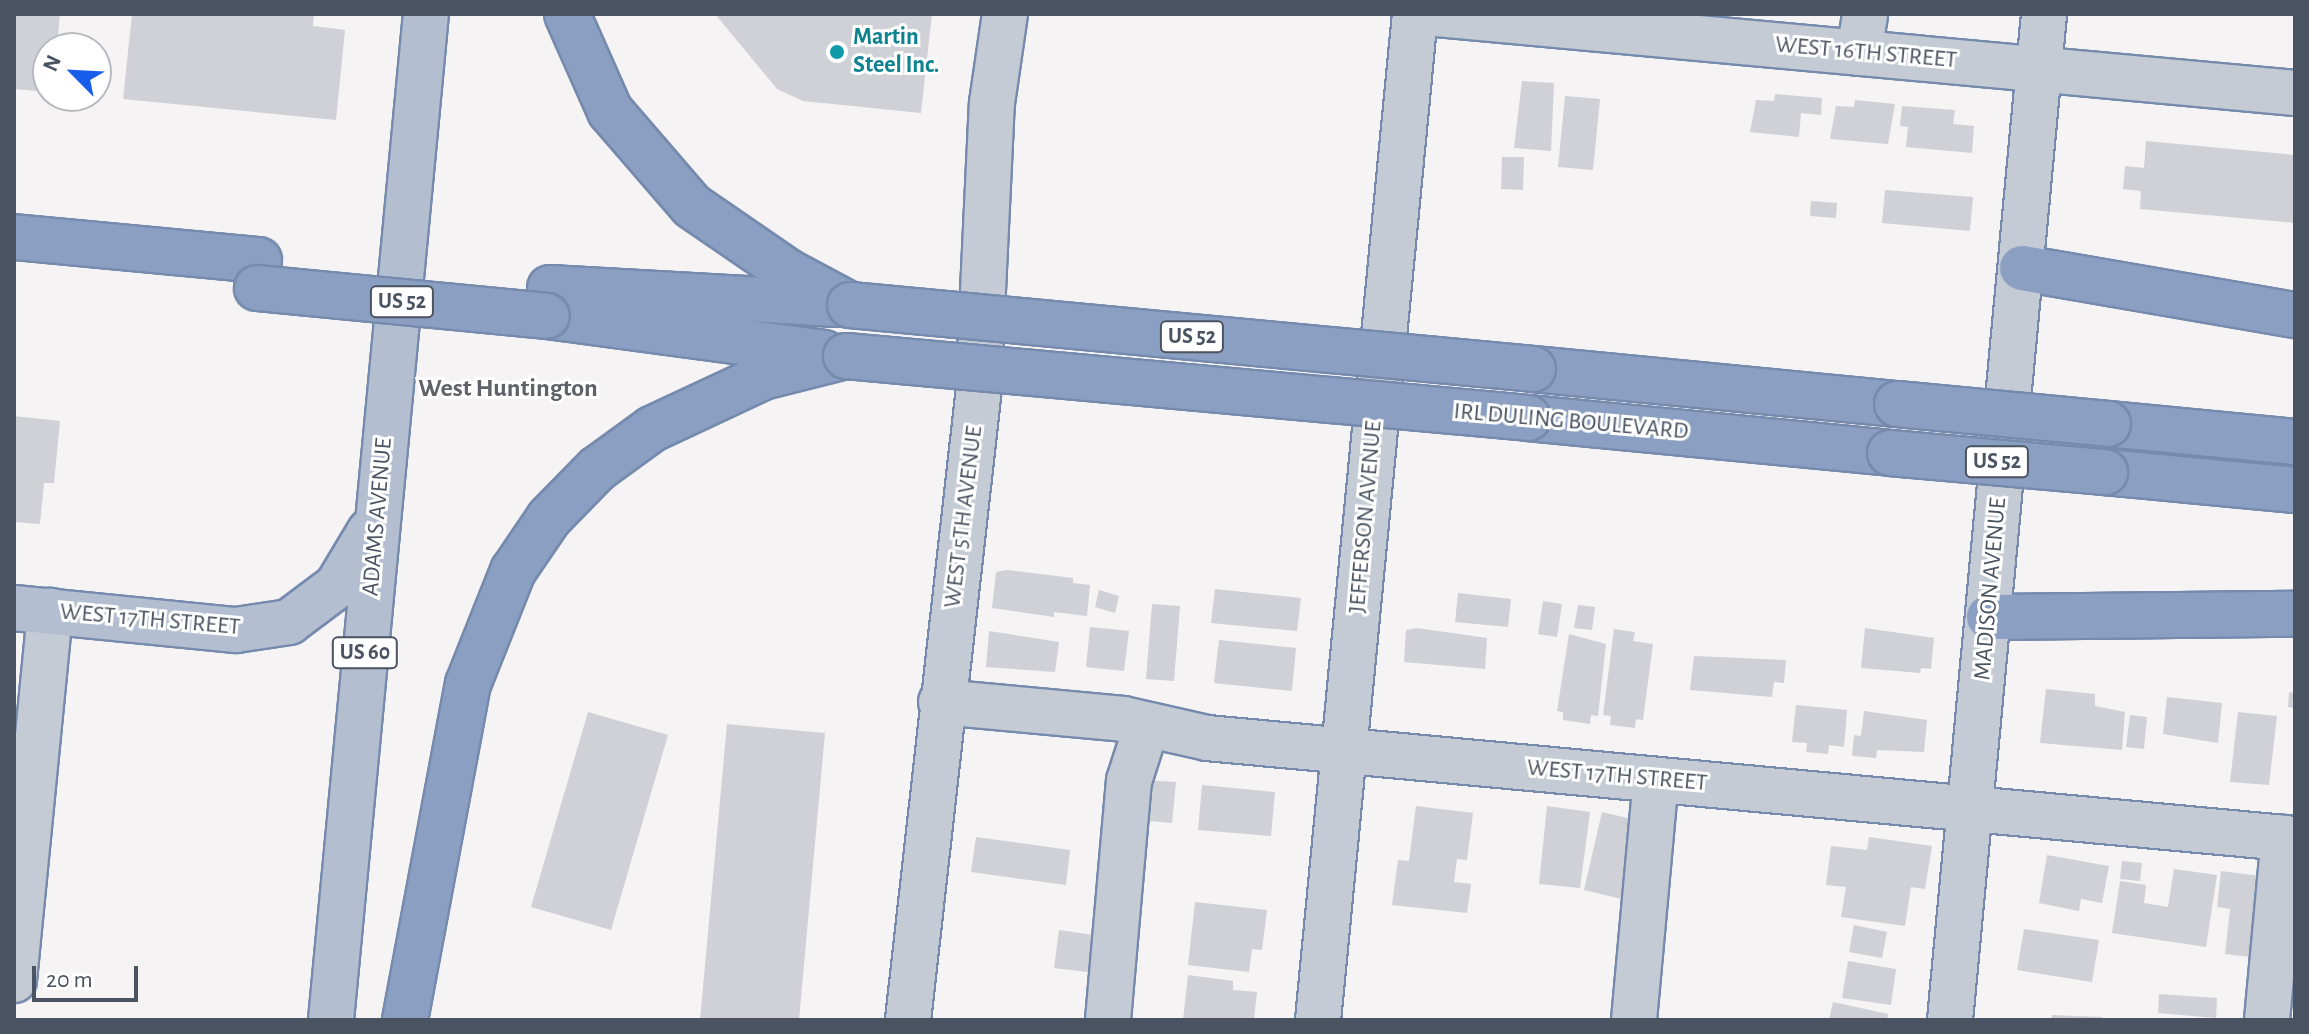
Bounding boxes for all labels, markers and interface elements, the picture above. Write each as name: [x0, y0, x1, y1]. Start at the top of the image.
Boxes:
place label: Martin Steel Inc.: [853, 24, 939, 80]
street label: WEST 16TH STREET: [1774, 31, 1958, 75]
north arrow: [32, 32, 112, 112]
marker: Martin Steel Inc.: [828, 43, 846, 61]
text: N: [39, 52, 65, 75]
road number: US 52: [368, 284, 436, 320]
road number: US 52: [1158, 319, 1226, 355]
district label: West Huntington: [418, 373, 598, 405]
street label: IRL DULING BOULEVARD: [1452, 397, 1690, 447]
street label: JEFFERSON AVENUE: [1343, 420, 1389, 614]
street label: WEST 5TH AVENUE: [939, 424, 989, 610]
street label: ADAMS AVENUE: [357, 437, 399, 597]
road number: US 52: [1963, 444, 2031, 480]
street label: MADISON AVENUE: [1969, 497, 2013, 681]
street label: WEST 17TH STREET: [59, 598, 241, 642]
road number: US 60: [331, 635, 399, 671]
street label: WEST 17TH STREET: [1526, 754, 1708, 798]
scale bar: [36, 950, 142, 1000]
text: 20 m: [46, 968, 93, 992]

